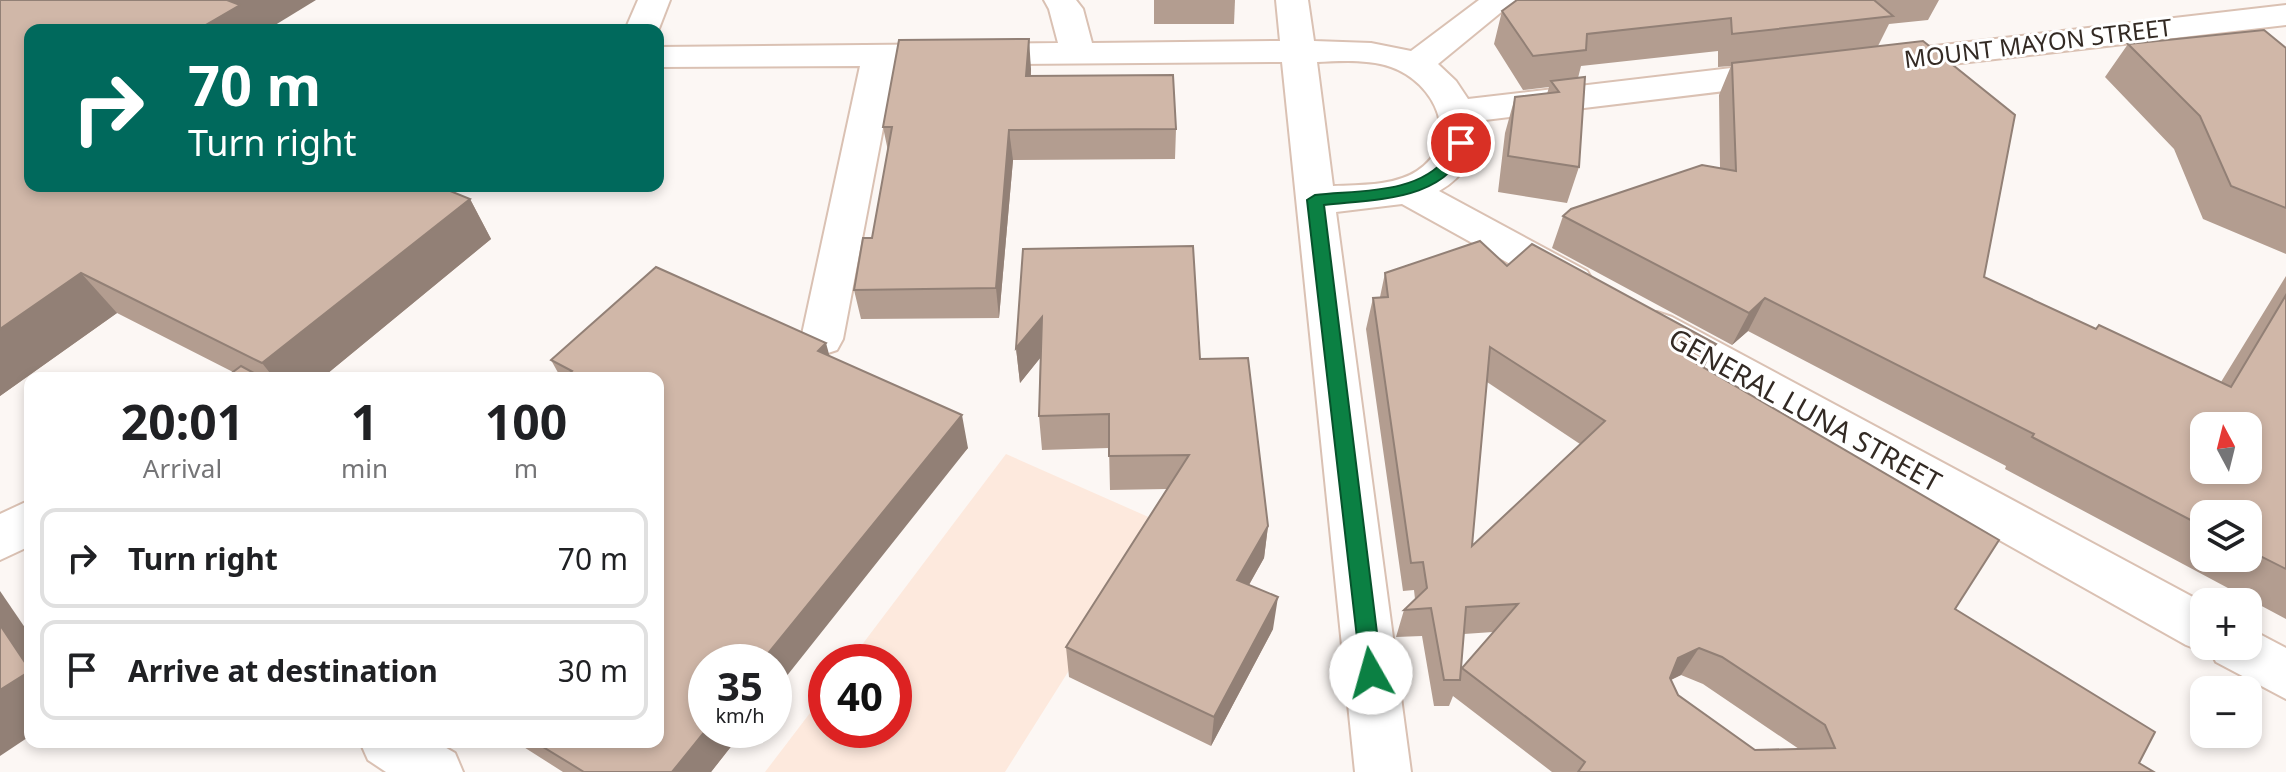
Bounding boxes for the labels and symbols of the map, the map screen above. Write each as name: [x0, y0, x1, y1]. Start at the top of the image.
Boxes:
street label: MOUNT MAYON STREET: [1902, 10, 2174, 75]
pin: [1427, 109, 1495, 177]
street label: GENERAL LUNA STREET: [1662, 318, 1949, 500]
north arrow: [2190, 412, 2262, 484]
position arrow: [1329, 631, 1413, 715]
speed limit sign: 40: [808, 644, 912, 748]

